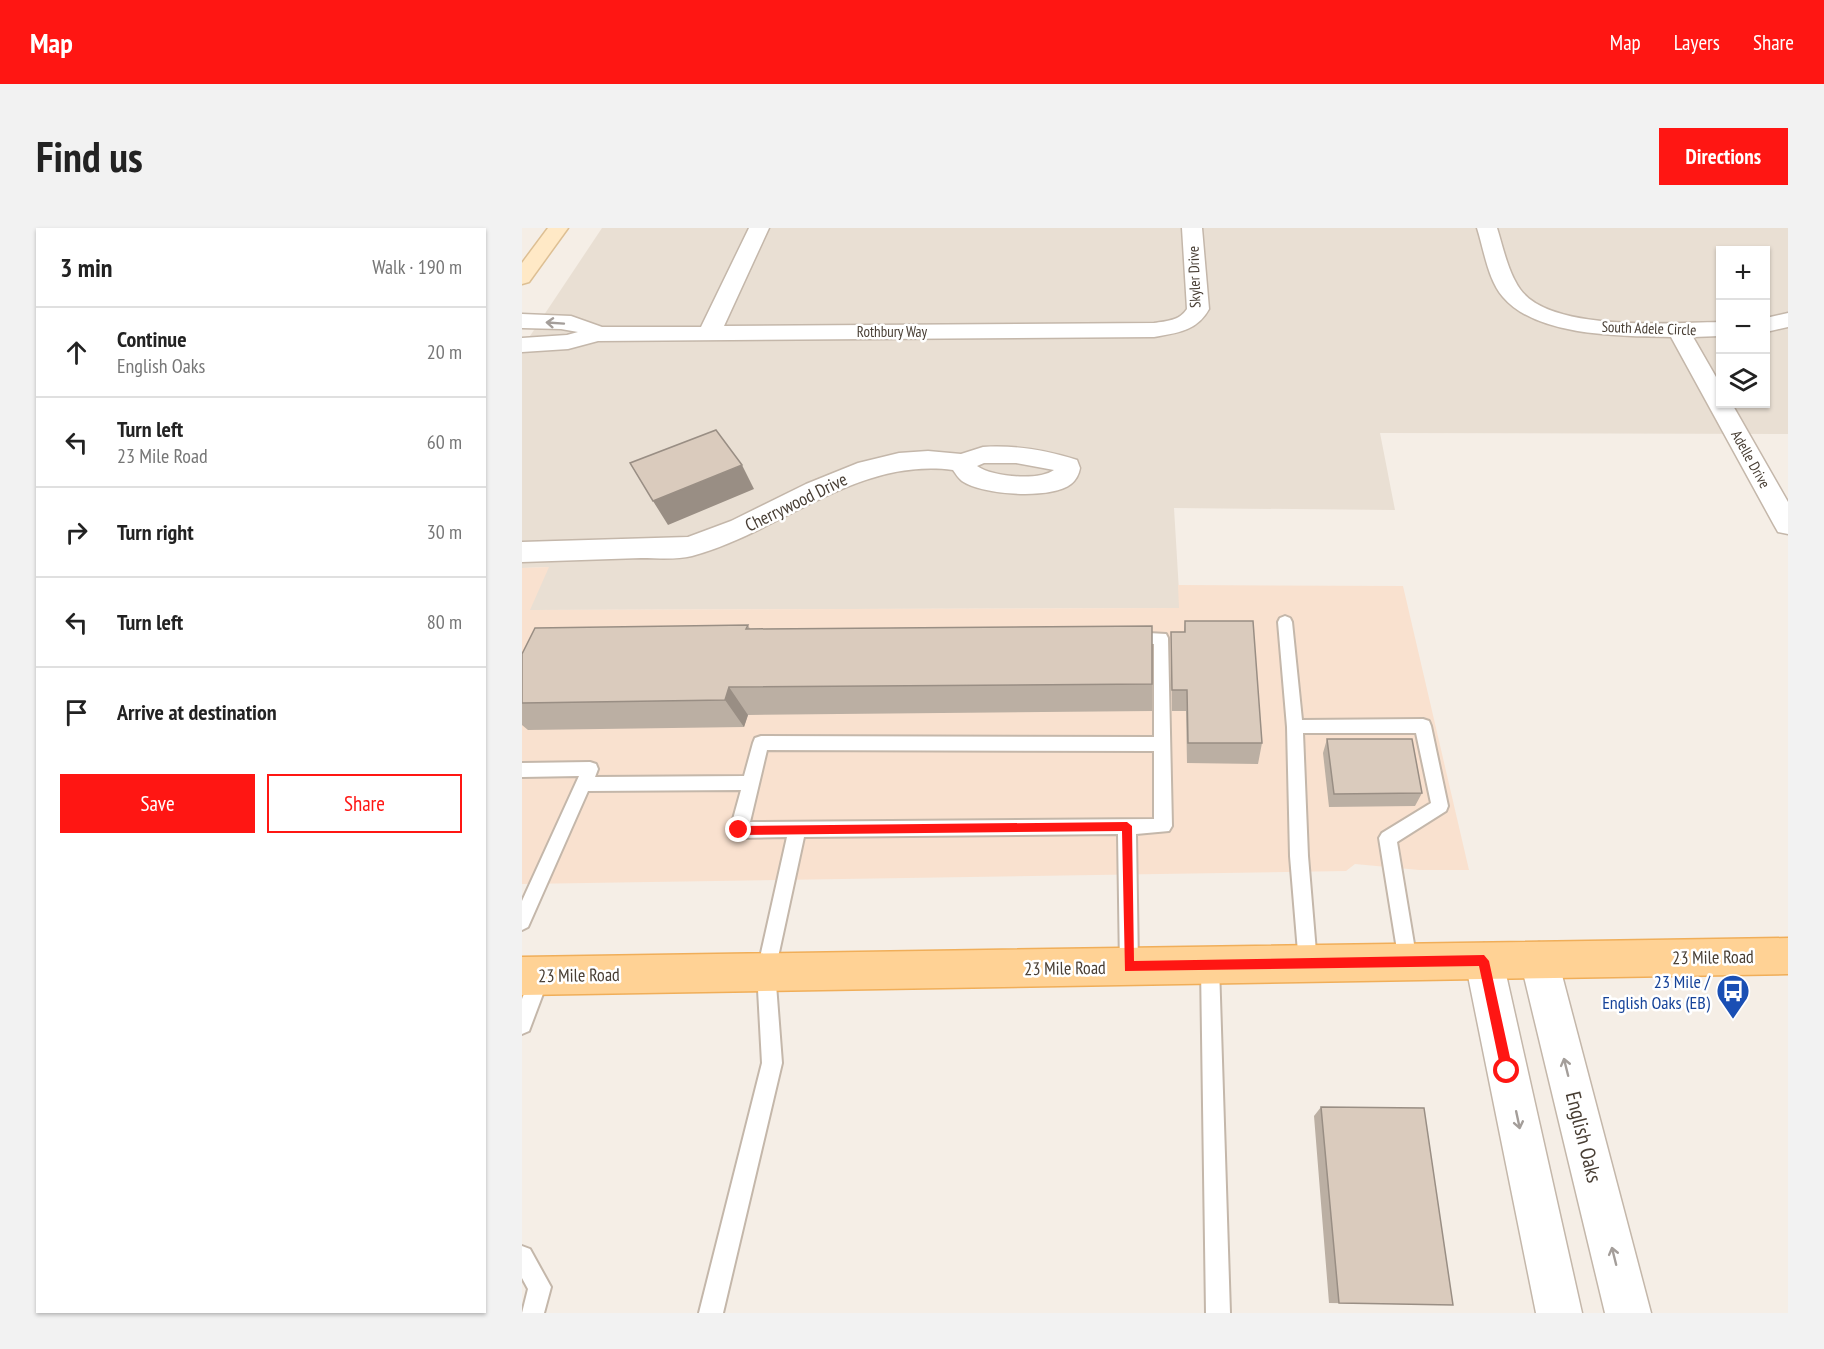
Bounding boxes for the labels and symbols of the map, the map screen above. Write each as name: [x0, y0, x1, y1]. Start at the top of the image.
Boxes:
street label: Skyler Drive: [1183, 246, 1205, 308]
one-way arrow: [545, 317, 565, 328]
street label: South Adele Circle: [1601, 317, 1697, 339]
street label: Rothbury Way: [857, 322, 928, 341]
street label: Adelle Drive: [1727, 427, 1775, 491]
street label: Cherrywood Drive: [741, 467, 851, 537]
route end: [725, 816, 751, 842]
street label: 23 Mile Road: [1672, 945, 1754, 969]
street label: 23 Mile Road: [1024, 956, 1106, 980]
street label: 23 Mile Road: [538, 963, 620, 987]
place label: 23 Mile / English Oaks (EB): [1602, 970, 1711, 1014]
bus stop icon: 23 Mile / English Oaks (EB): [1715, 973, 1751, 1020]
route start: [1493, 1057, 1519, 1083]
one-way arrow: [1560, 1058, 1572, 1077]
street label: English Oaks: [1560, 1089, 1608, 1185]
one-way arrow: [1513, 1110, 1524, 1130]
one-way arrow: [1607, 1247, 1619, 1266]

